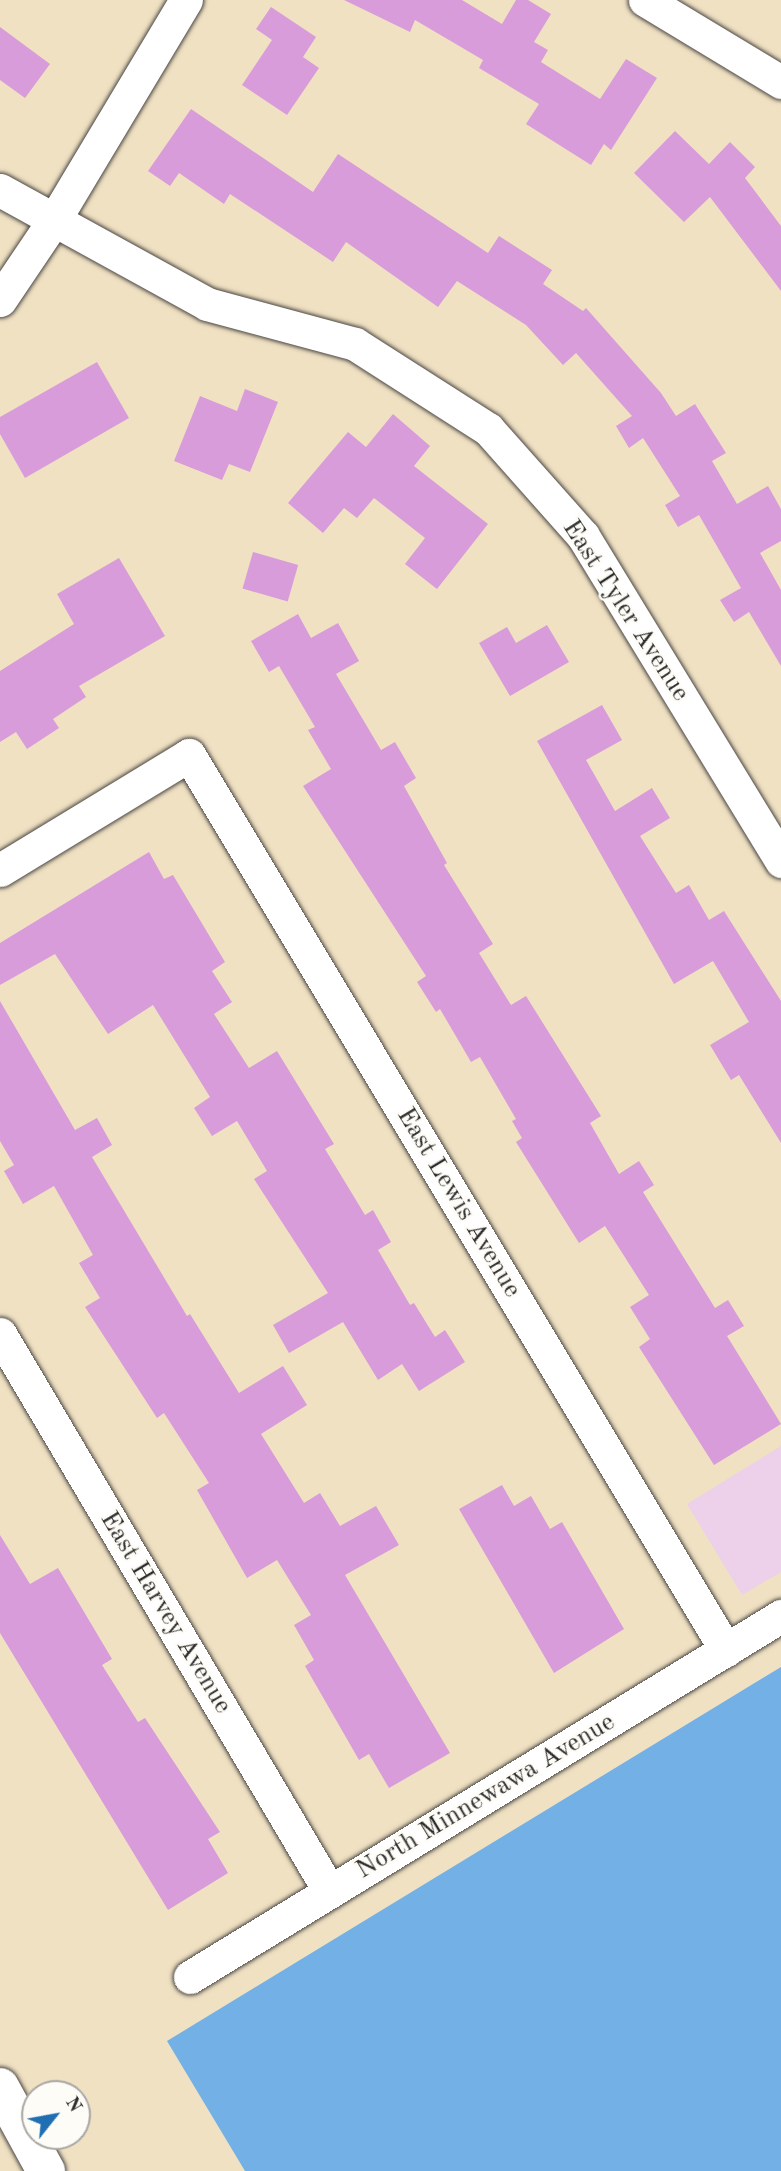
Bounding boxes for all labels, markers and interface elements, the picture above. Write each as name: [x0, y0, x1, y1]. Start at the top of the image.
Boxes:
street label: East Tyler Avenue: [555, 514, 695, 708]
street label: East Lewis Avenue: [389, 1102, 527, 1304]
street label: East Harvey Avenue: [92, 1506, 238, 1720]
street label: North Minnewawa Avenue: [351, 1707, 621, 1887]
north arrow: [21, 2080, 91, 2150]
text: N: [61, 2094, 85, 2116]

